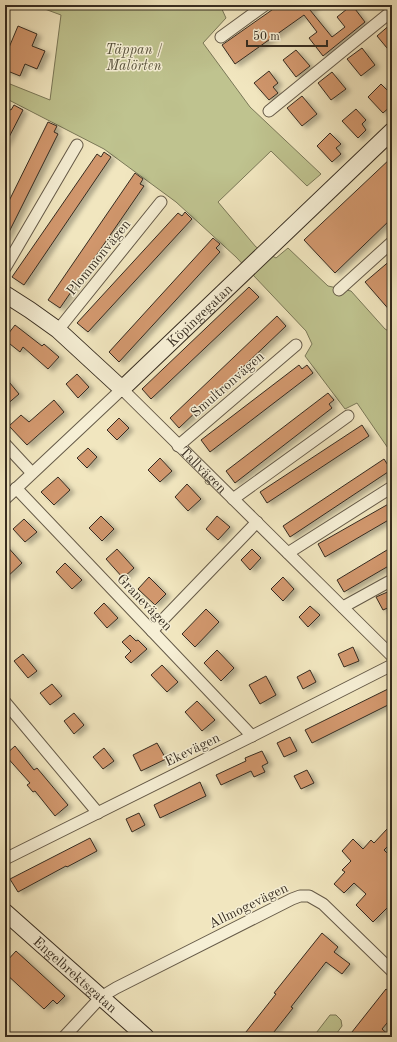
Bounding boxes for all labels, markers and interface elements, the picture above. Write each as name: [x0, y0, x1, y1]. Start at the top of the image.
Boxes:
scale bar: [247, 22, 327, 48]
text: 50 m: [253, 30, 280, 43]
park label: Täppan / Malörten: [105, 43, 163, 73]
street label: Plommonvägen: [64, 217, 134, 298]
street label: Köpingegatan: [165, 282, 235, 350]
street label: Smultronvägen: [188, 349, 267, 420]
street label: Tallvägen: [177, 444, 229, 496]
street label: Granevägen: [114, 572, 175, 634]
street label: Ekevägen: [163, 730, 223, 769]
street label: Allmogevägen: [207, 881, 291, 931]
street label: Engelbrektsgatan: [30, 935, 120, 1016]

